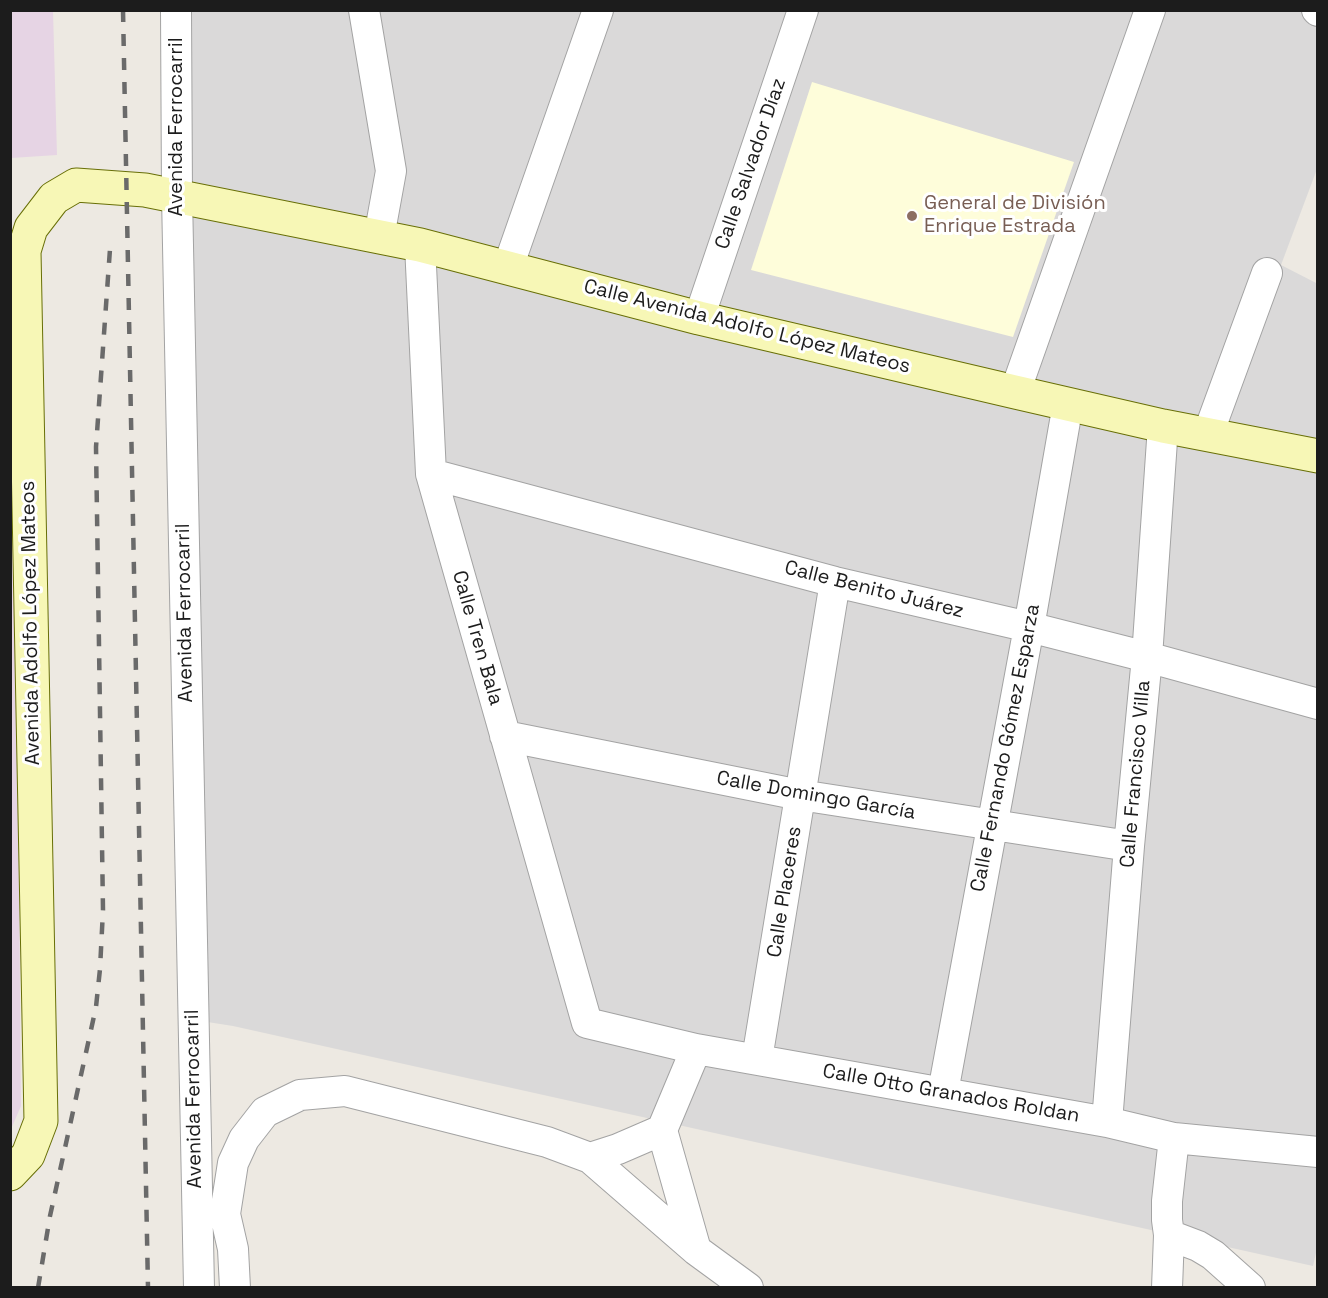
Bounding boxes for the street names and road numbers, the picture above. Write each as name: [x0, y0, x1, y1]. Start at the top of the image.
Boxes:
street label: Avenida Ferrocarril: [165, 37, 189, 217]
street label: Calle Salvador Díaz: [710, 75, 792, 253]
street label: Calle Avenida Adolfo López Mateos: [581, 275, 913, 379]
street label: Avenida Adolfo López Mateos: [17, 481, 45, 765]
street label: Avenida Ferrocarril: [171, 523, 199, 703]
street label: Calle Benito Juárez: [782, 556, 966, 624]
street label: Calle Tren Bala: [446, 568, 508, 708]
street label: Calle Fernando Gómez Esparza: [966, 602, 1046, 894]
street label: Calle Francisco Villa: [1116, 679, 1156, 869]
street label: Calle Domingo García: [715, 767, 917, 825]
street label: Calle Placeres: [763, 825, 807, 959]
street label: Avenida Ferrocarril: [180, 1009, 208, 1189]
street label: Calle Otto Granados Roldan: [821, 1060, 1081, 1128]

